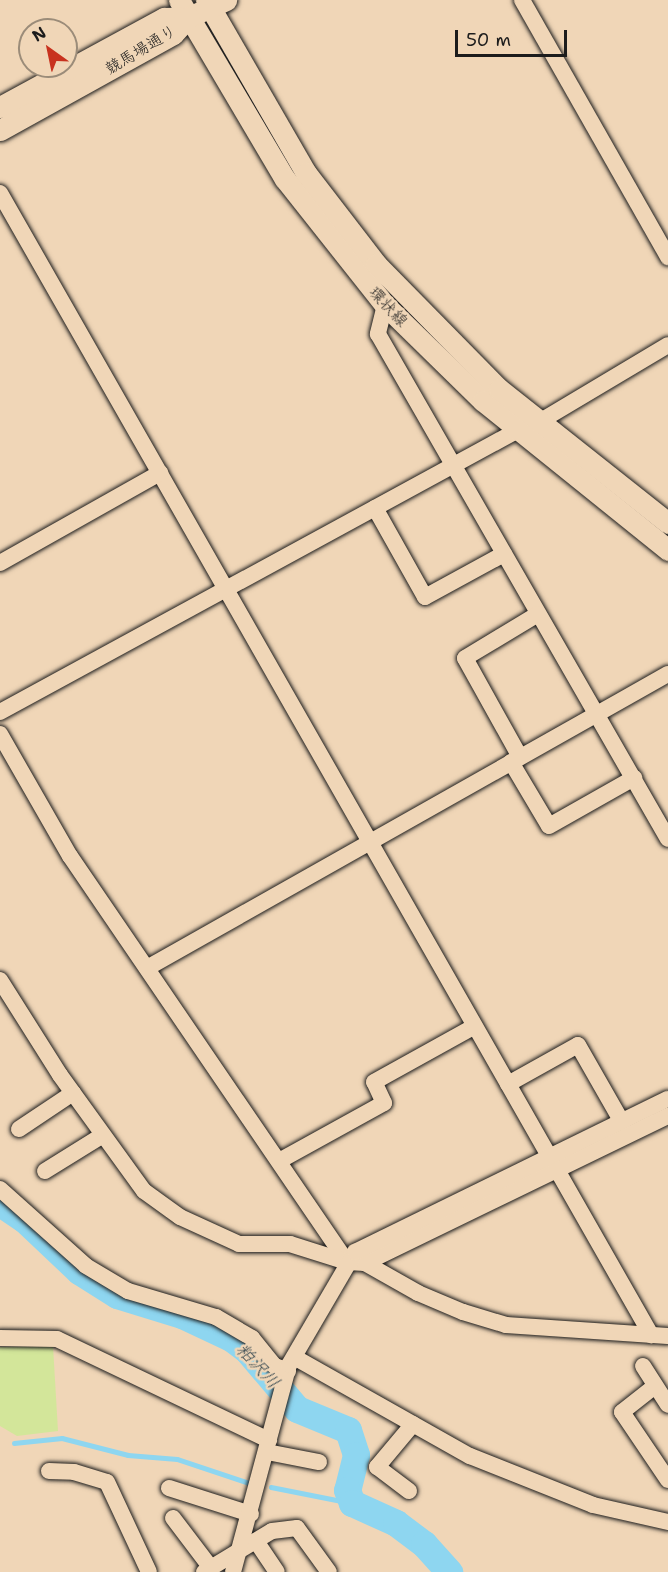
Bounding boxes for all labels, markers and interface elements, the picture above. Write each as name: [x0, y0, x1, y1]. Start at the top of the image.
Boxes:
north arrow: [18, 18, 78, 78]
scale bar: [458, 18, 570, 56]
street label: 競馬場通り: [102, 21, 180, 79]
text: N: [28, 22, 50, 46]
text: 50 m: [466, 28, 511, 52]
street label: 環状線: [365, 283, 411, 331]
water label: 粕沢川: [232, 1339, 284, 1393]

